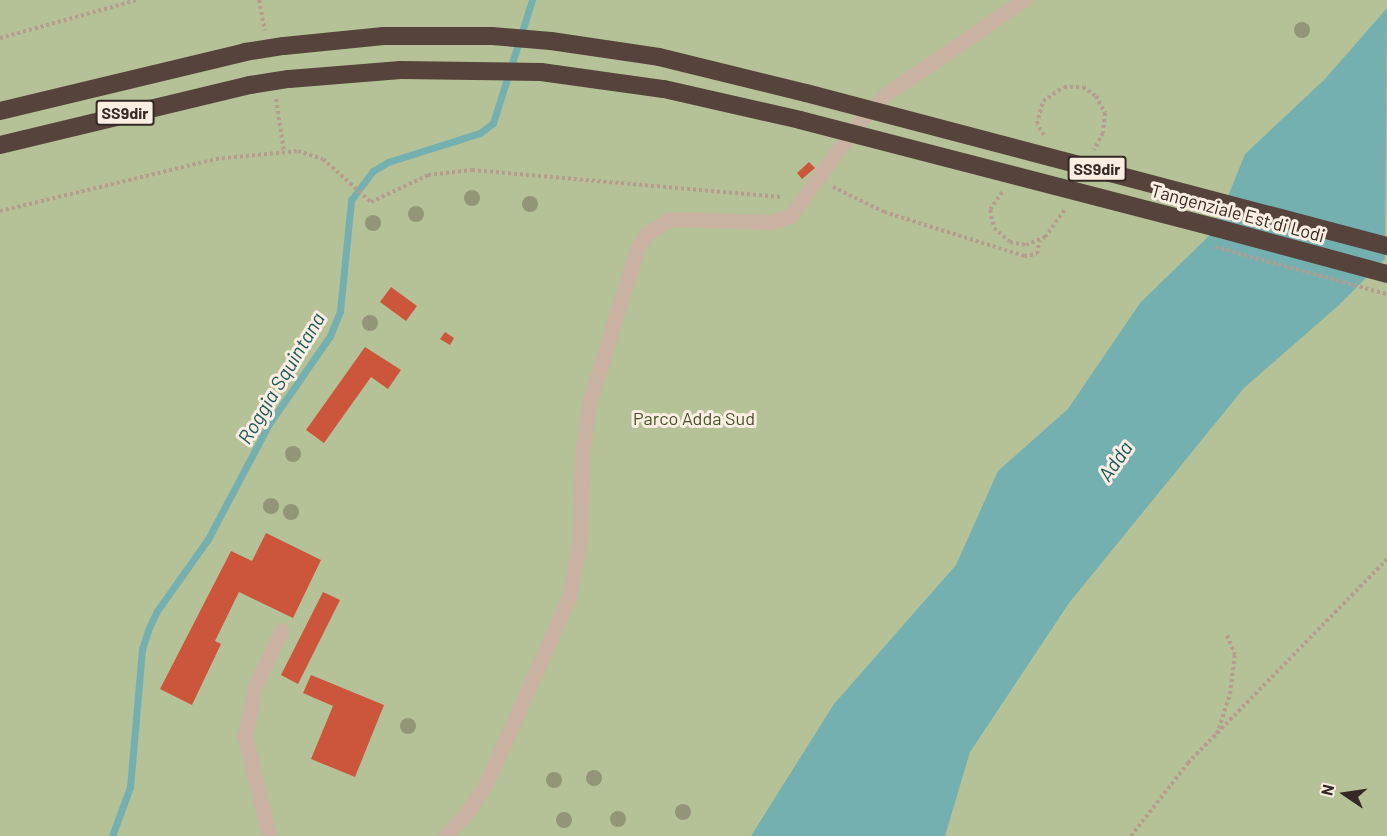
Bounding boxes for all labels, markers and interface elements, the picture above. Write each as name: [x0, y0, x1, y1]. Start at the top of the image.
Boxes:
road number: SS9dir: [95, 100, 155, 126]
road number: SS9dir: [1067, 156, 1127, 182]
street label: Tangenziale Est di Lodi: [1149, 179, 1327, 247]
water label: Roggia Squintana: [232, 308, 330, 448]
park label: Parco Adda Sud: [633, 407, 755, 429]
water label: Adda: [1093, 436, 1137, 486]
north arrow: [1315, 764, 1375, 824]
text: N: [1317, 783, 1337, 797]

